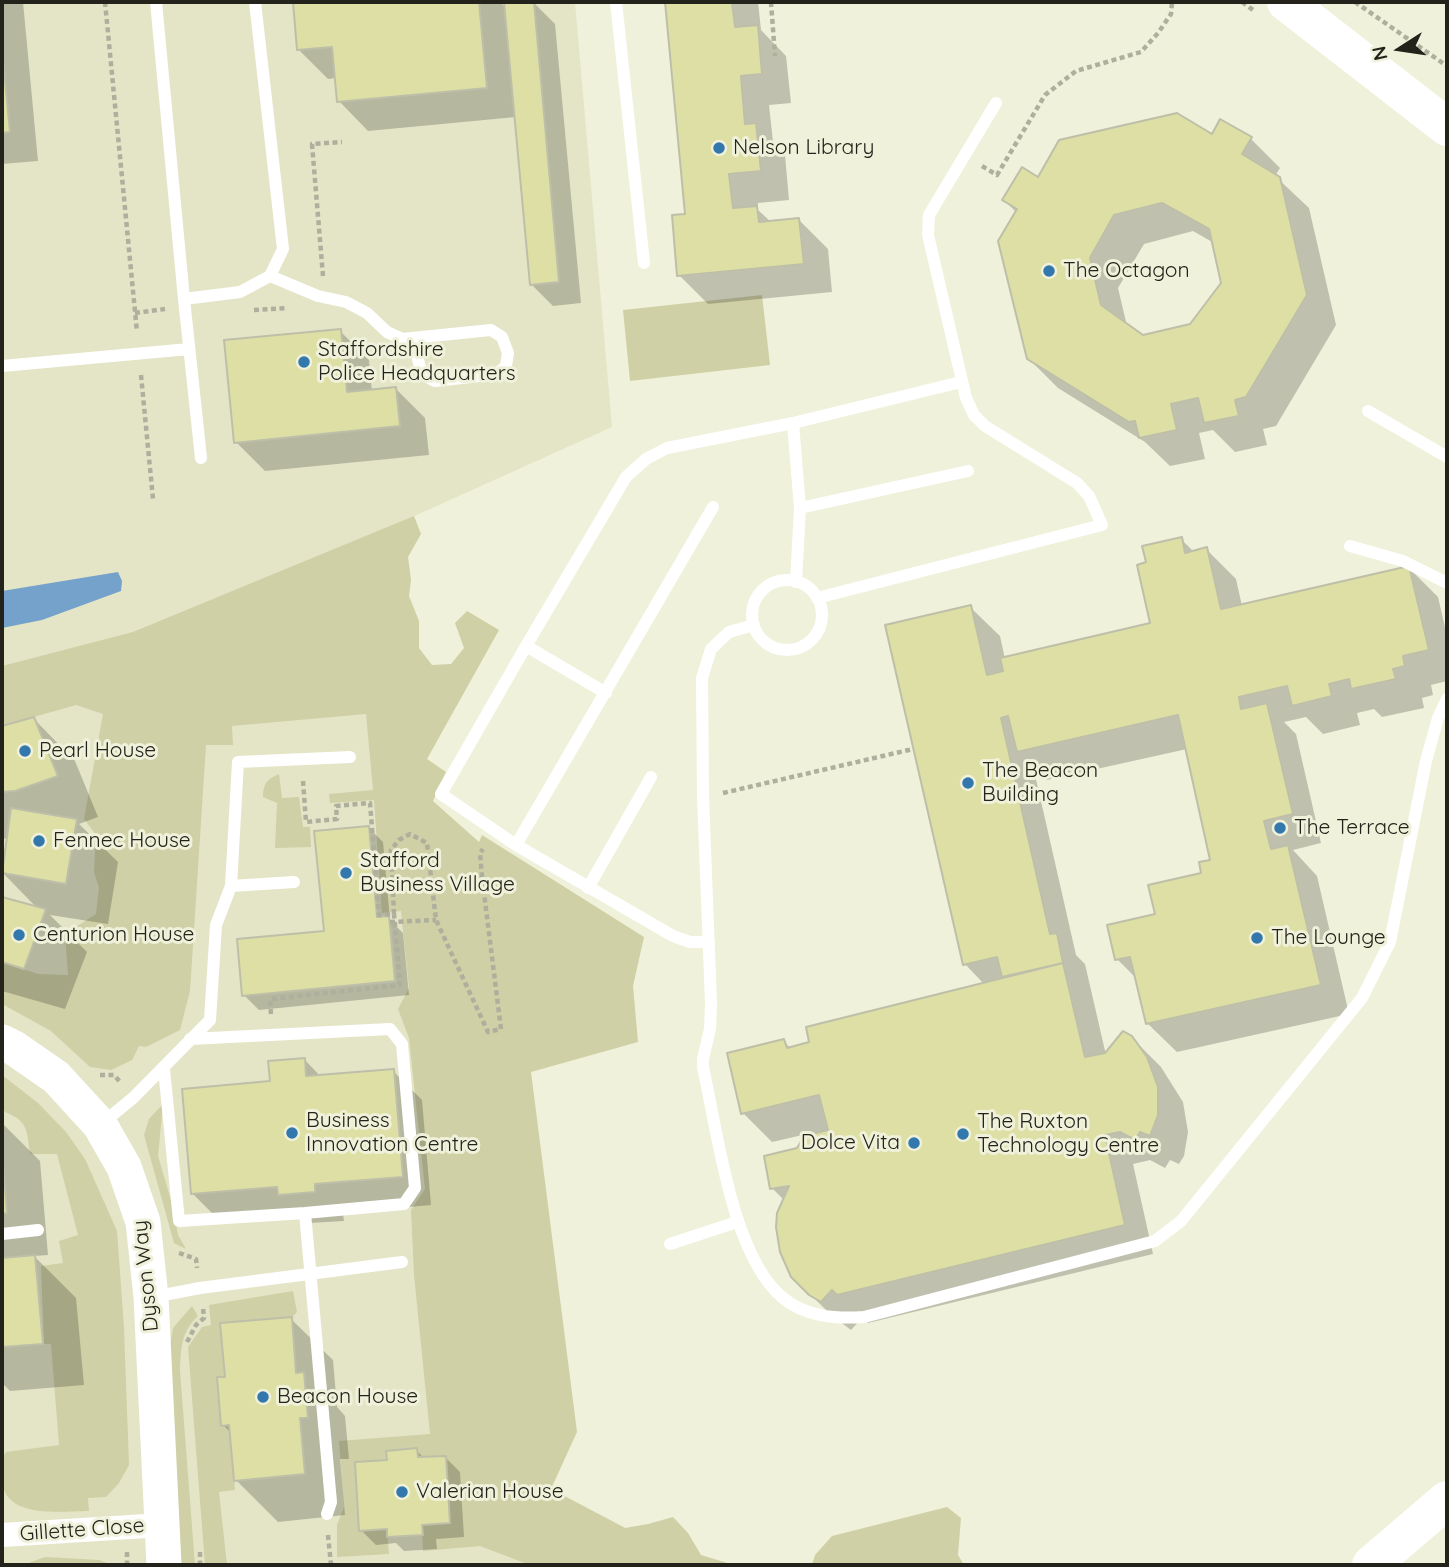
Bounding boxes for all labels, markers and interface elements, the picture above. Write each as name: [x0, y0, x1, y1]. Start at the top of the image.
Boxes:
north arrow: [1365, 14, 1435, 84]
text: N: [1366, 44, 1393, 63]
place label: Nelson Library: [733, 135, 874, 161]
marker: Nelson Library: [711, 140, 727, 156]
place label: The Octagon: [1063, 258, 1190, 284]
marker: The Octagon: [1041, 263, 1057, 279]
place label: Staffordshire Police Headquarters: [318, 337, 516, 387]
marker: Staffordshire Police Headquarters: [296, 354, 312, 370]
place label: Pearl House: [39, 738, 156, 764]
marker: Pearl House: [17, 743, 33, 759]
place label: The Beacon Building: [982, 758, 1098, 808]
marker: The Beacon Building: [960, 775, 976, 791]
place label: The Terrace: [1294, 815, 1410, 841]
marker: The Terrace: [1272, 820, 1288, 836]
place label: Fennec House: [53, 828, 191, 854]
marker: Fennec House: [31, 833, 47, 849]
place label: Stafford Business Village: [360, 848, 515, 898]
marker: Stafford Business Village: [338, 865, 354, 881]
place label: Centurion House: [33, 922, 194, 948]
place label: The Lounge: [1271, 925, 1386, 951]
marker: Centurion House: [11, 927, 27, 943]
marker: The Lounge: [1249, 930, 1265, 946]
place label: Business Innovation Centre: [306, 1108, 478, 1158]
place label: The Ruxton Technology Centre: [977, 1109, 1159, 1159]
marker: Business Innovation Centre: [284, 1125, 300, 1141]
marker: The Ruxton Technology Centre: [955, 1126, 971, 1142]
place label: Dolce Vita: [801, 1130, 900, 1156]
marker: Dolce Vita: [906, 1135, 922, 1151]
street label: Dyson Way: [128, 1219, 164, 1333]
place label: Beacon House: [277, 1384, 418, 1410]
marker: Beacon House: [255, 1389, 271, 1405]
place label: Valerian House: [416, 1479, 564, 1505]
marker: Valerian House: [394, 1484, 410, 1500]
street label: Gillette Close: [19, 1513, 145, 1547]

